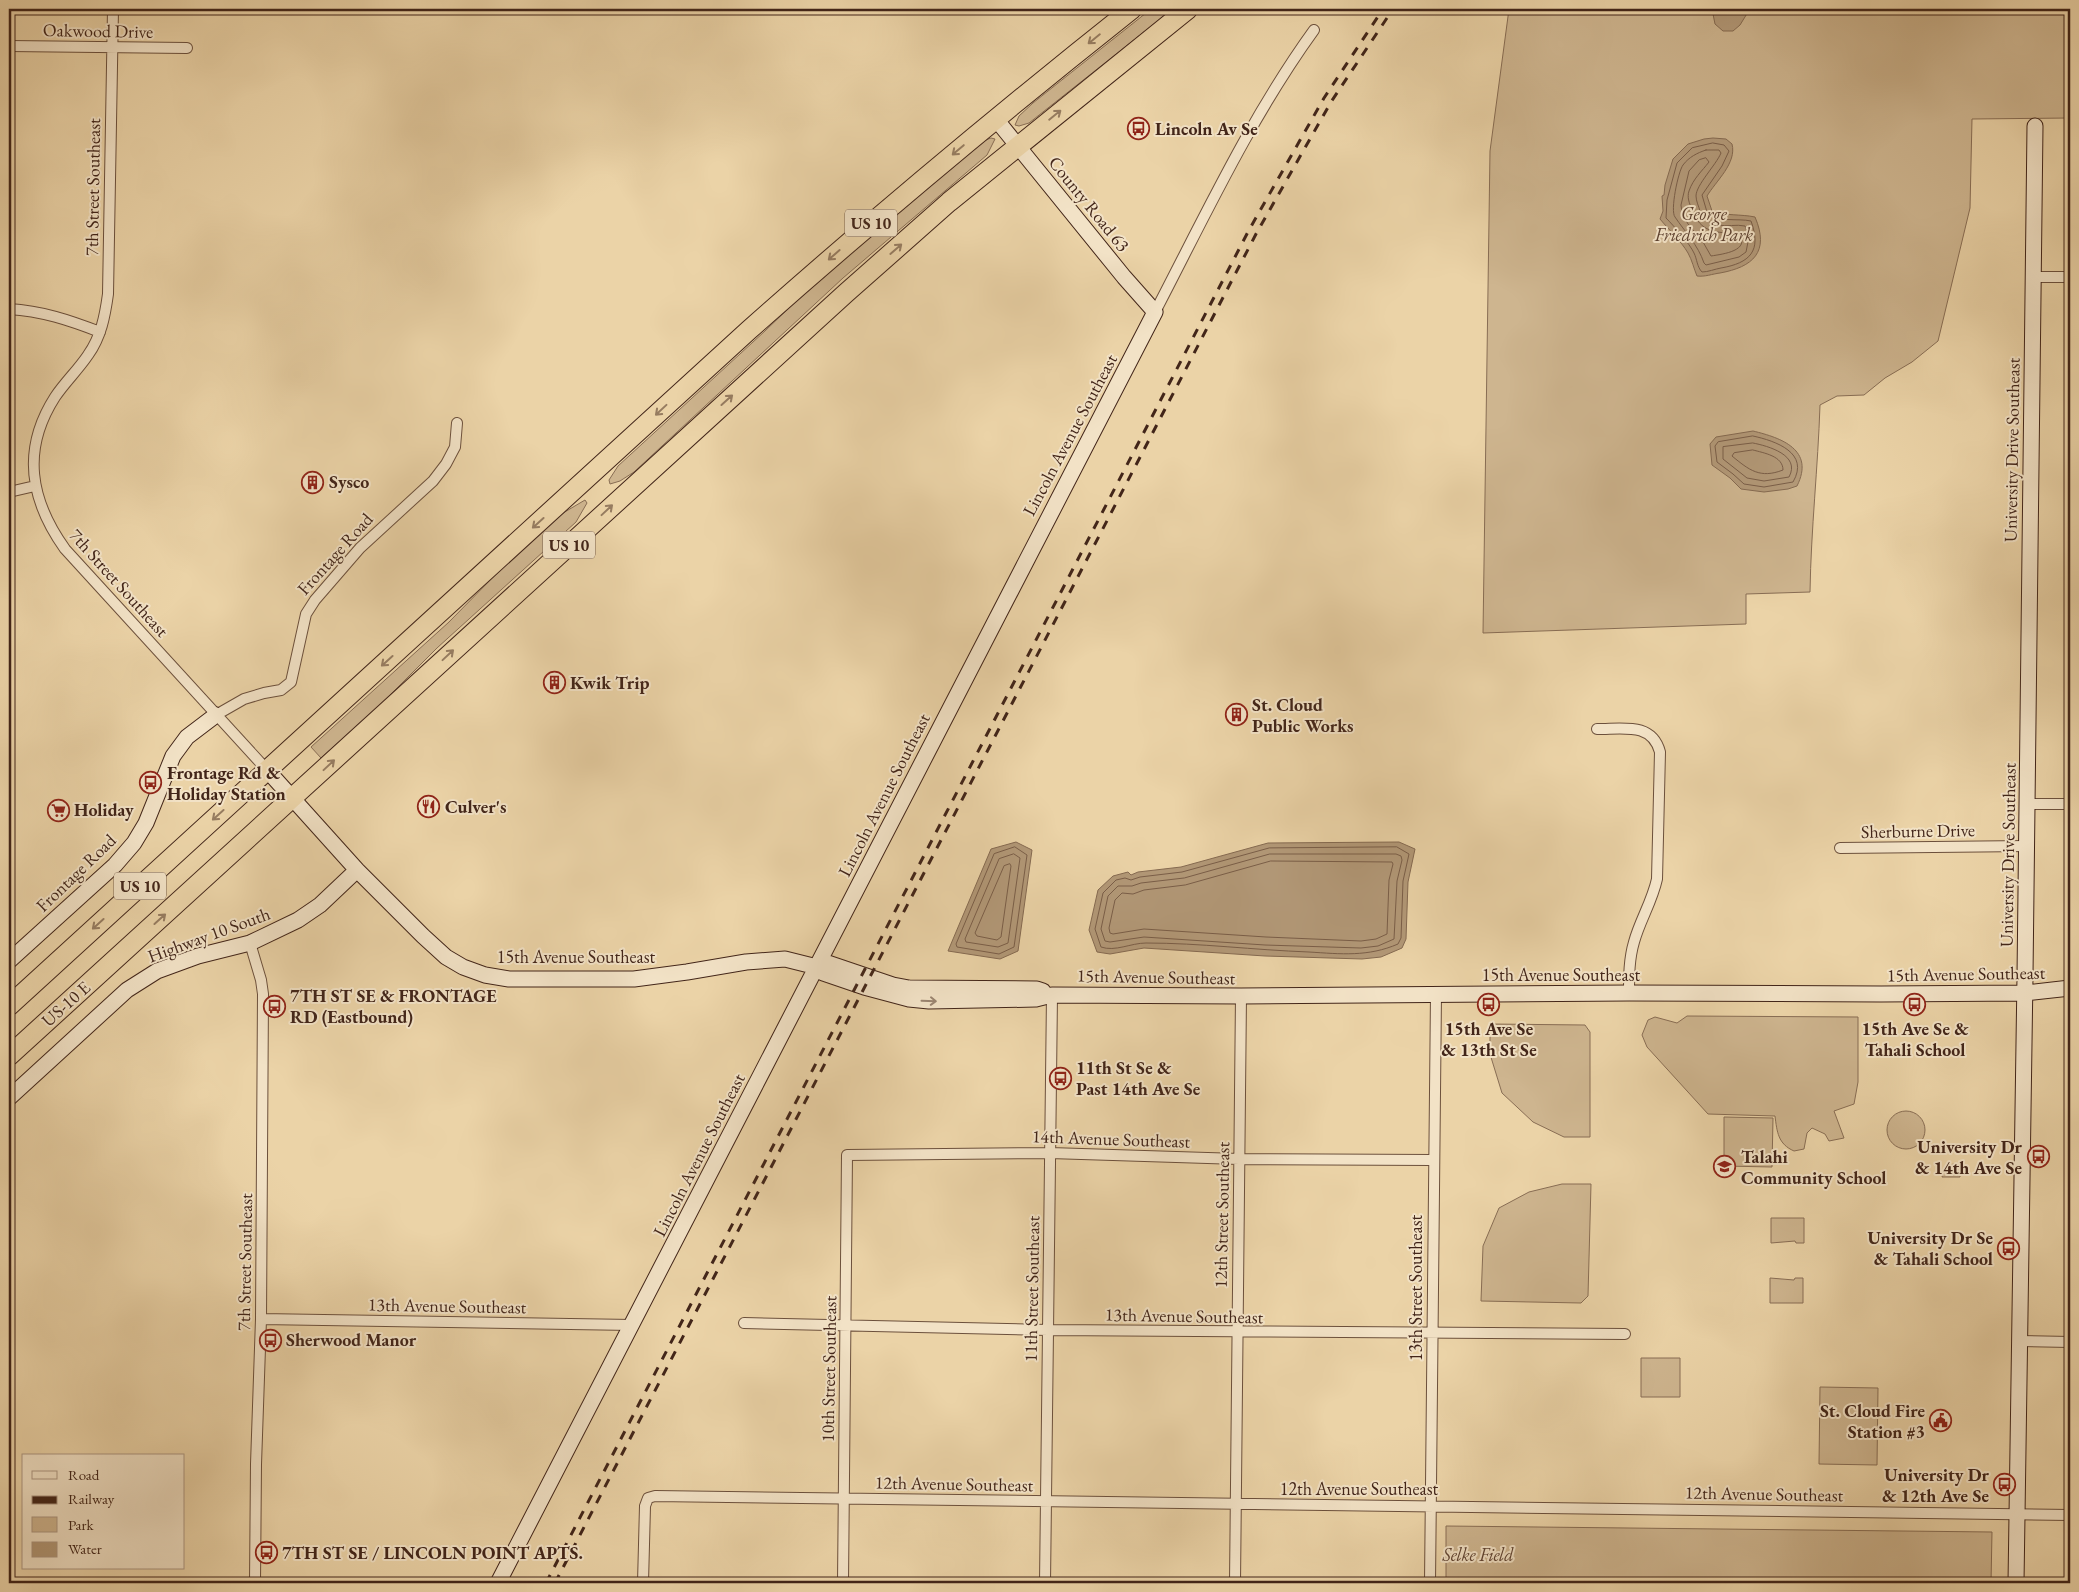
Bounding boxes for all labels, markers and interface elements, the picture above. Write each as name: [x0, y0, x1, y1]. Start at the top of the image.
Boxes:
street label: Oakwood Drive: [43, 18, 153, 43]
one-way arrow: [1088, 34, 1101, 45]
one-way arrow: [1049, 110, 1062, 121]
bus stop icon: Lincoln Av Se: [1127, 117, 1151, 141]
place label: Lincoln Av Se: [1155, 117, 1258, 140]
street label: 7th Street Southeast: [80, 118, 105, 256]
one-way arrow: [951, 144, 964, 155]
street label: County Road 63: [1044, 151, 1135, 256]
park label: George Friedrich Park: [1654, 202, 1753, 246]
road number: US 10: [845, 210, 897, 237]
one-way arrow: [889, 244, 902, 255]
one-way arrow: [827, 249, 840, 261]
street label: Lincoln Avenue Southeast: [1017, 350, 1122, 520]
street label: University Drive Southeast: [1998, 357, 2025, 542]
one-way arrow: [720, 394, 733, 406]
one-way arrow: [655, 404, 668, 416]
building icon: Sysco: [301, 470, 325, 494]
place label: Sysco: [329, 470, 369, 493]
one-way arrow: [600, 504, 613, 516]
street label: Frontage Road: [292, 507, 378, 599]
one-way arrow: [531, 518, 544, 529]
street label: 7th Street Southeast: [65, 524, 174, 642]
road number: US 10: [543, 532, 595, 558]
one-way arrow: [442, 649, 455, 661]
one-way arrow: [380, 655, 393, 667]
building icon: Kwik Trip: [542, 671, 566, 695]
place label: Kwik Trip: [570, 671, 650, 694]
place label: St. Cloud Public Works: [1252, 693, 1354, 737]
building icon: St. Cloud Public Works: [1224, 703, 1248, 727]
street label: Lincoln Avenue Southeast: [832, 709, 935, 880]
one-way arrow: [322, 759, 335, 771]
place label: Frontage Rd & Holiday Station: [167, 761, 286, 805]
street label: University Drive Southeast: [1994, 762, 2021, 947]
bus stop icon: Frontage Rd & Holiday Station: [139, 771, 163, 795]
restaurant icon: Culver's: [417, 795, 441, 819]
place label: Culver's: [445, 795, 506, 818]
supermarket icon: Holiday: [46, 798, 70, 822]
place label: Holiday: [74, 798, 134, 821]
one-way arrow: [212, 809, 225, 821]
street label: Sherburne Drive: [1861, 818, 1975, 843]
street label: Frontage Road: [31, 828, 121, 917]
road number: US 10: [114, 872, 166, 899]
street label: Highway 10 South: [144, 902, 273, 967]
one-way arrow: [154, 913, 167, 925]
one-way arrow: [92, 919, 105, 930]
street label: 15th Avenue Southeast: [497, 945, 656, 968]
street label: 15th Avenue Southeast: [1887, 961, 2046, 986]
street label: 15th Avenue Southeast: [1482, 963, 1641, 986]
street label: 15th Avenue Southeast: [1077, 964, 1236, 989]
street label: US-10 E: [37, 976, 95, 1031]
place label: 7TH ST SE & FRONTAGE RD (Eastbound): [290, 984, 497, 1028]
bus stop icon: 15th Ave Se & 13th St Se: [1477, 992, 1501, 1016]
bus stop icon: 15th Ave Se & Tahali School: [1903, 992, 1927, 1016]
bus stop icon: 7TH ST SE & FRONTAGE RD (Eastbound): [262, 994, 286, 1018]
one-way arrow: [921, 996, 937, 1005]
place label: 15th Ave Se & 13th St Se: [1441, 1017, 1537, 1061]
place label: 15th Ave Se & Tahali School: [1861, 1017, 1969, 1061]
place label: 11th St Se & Past 14th Ave Se: [1076, 1056, 1201, 1100]
bus stop icon: 11th St Se & Past 14th Ave Se: [1048, 1066, 1072, 1090]
street label: Lincoln Avenue Southeast: [647, 1069, 750, 1240]
street label: 14th Avenue Southeast: [1031, 1124, 1191, 1153]
place label: University Dr & 14th Ave Se: [1915, 1135, 2023, 1179]
street label: 12th Street Southeast: [1209, 1141, 1234, 1288]
place label: Talahi Community School: [1741, 1145, 1886, 1189]
bus stop icon: University Dr & 14th Ave Se: [2026, 1145, 2050, 1169]
school or university icon: Talahi Community School: [1713, 1155, 1737, 1179]
street label: 7th Street Southeast: [232, 1193, 257, 1331]
street label: 11th Street Southeast: [1019, 1215, 1044, 1362]
street label: 13th Street Southeast: [1404, 1215, 1427, 1361]
place label: University Dr Se & Tahali School: [1867, 1226, 1993, 1270]
bus stop icon: University Dr Se & Tahali School: [1997, 1236, 2021, 1260]
street label: 13th Avenue Southeast: [368, 1293, 527, 1318]
street label: 10th Street Southeast: [816, 1295, 841, 1442]
street label: 13th Avenue Southeast: [1105, 1303, 1264, 1328]
bus stop icon: Sherwood Manor: [258, 1328, 282, 1352]
place label: Sherwood Manor: [286, 1328, 417, 1351]
place label: St. Cloud Fire Station #3: [1820, 1399, 1925, 1443]
public building icon: St. Cloud Fire Station #3: [1929, 1409, 1953, 1433]
legend: [22, 1454, 185, 1570]
place label: University Dr & 12th Ave Se: [1882, 1463, 1990, 1507]
text: Road: [68, 1465, 100, 1484]
street label: 12th Avenue Southeast: [875, 1471, 1034, 1496]
bus stop icon: University Dr & 12th Ave Se: [1993, 1473, 2017, 1497]
street label: 12th Avenue Southeast: [1280, 1477, 1439, 1500]
street label: 12th Avenue Southeast: [1685, 1481, 1844, 1506]
text: Railway: [68, 1489, 115, 1508]
text: Park: [68, 1515, 95, 1534]
text: Water: [68, 1539, 102, 1558]
bus stop icon: 7TH ST SE / LINCOLN POINT APTS.: [254, 1541, 278, 1565]
place label: 7TH ST SE / LINCOLN POINT APTS.: [282, 1541, 583, 1564]
park label: Selke Field: [1441, 1543, 1514, 1566]

